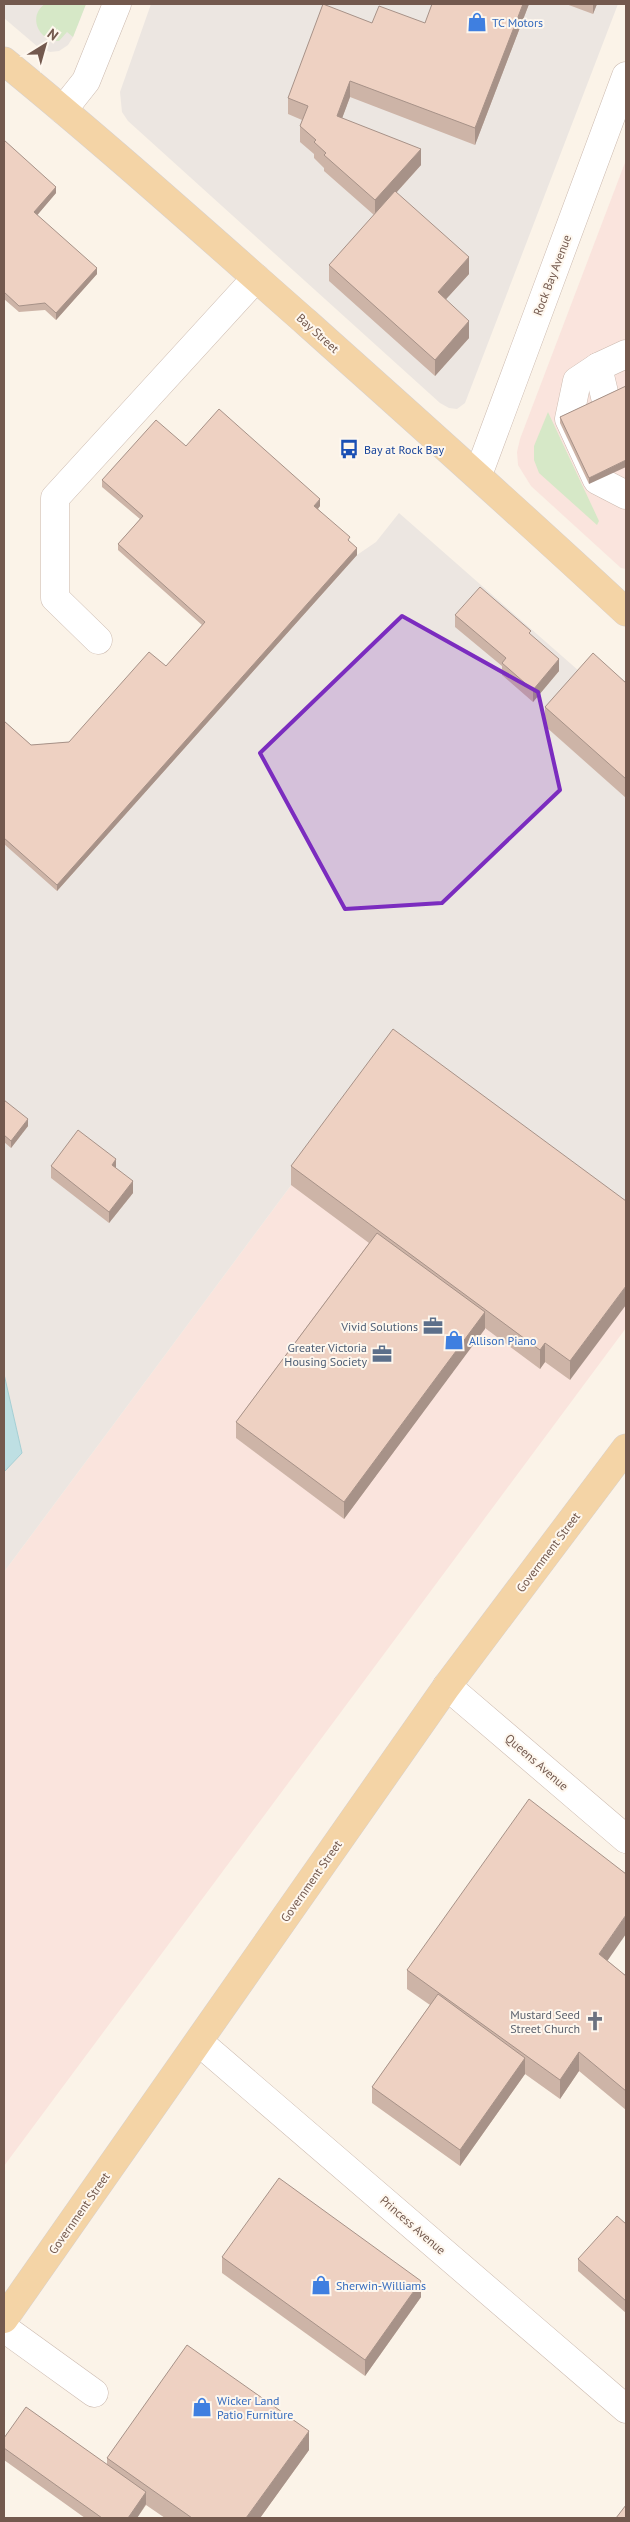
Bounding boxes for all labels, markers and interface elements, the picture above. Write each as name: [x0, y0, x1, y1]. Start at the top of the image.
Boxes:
shop icon: TC Motors: [466, 11, 488, 33]
place label: TC Motors: [492, 15, 543, 30]
north arrow: [20, 20, 70, 70]
text: N: [44, 25, 62, 45]
street label: Rock Bay Avenue: [530, 232, 574, 318]
street label: Bay Street: [294, 310, 342, 356]
bus stop icon: Bay at Rock Bay: [338, 438, 360, 460]
place label: Bay at Rock Bay: [364, 442, 445, 457]
office icon: Vivid Solutions: [422, 1315, 444, 1337]
place label: Vivid Solutions: [340, 1319, 418, 1334]
shop icon: Allison Piano: [443, 1329, 465, 1351]
place label: Allison Piano: [469, 1333, 536, 1348]
place label: Greater Victoria Housing Society: [284, 1340, 367, 1369]
office icon: Greater Victoria Housing Society: [371, 1343, 393, 1365]
street label: Government Street: [513, 1509, 583, 1595]
street label: Queens Avenue: [502, 1731, 572, 1793]
street label: Government Street: [277, 1837, 345, 1925]
place label: Mustard Seed Street Church: [510, 2007, 580, 2036]
church icon: Mustard Seed Street Church: [584, 2010, 606, 2032]
street label: Government Street: [45, 2169, 113, 2257]
street label: Princess Avenue: [377, 2193, 449, 2257]
shop icon: Sherwin-Williams: [310, 2274, 332, 2296]
place label: Sherwin-Williams: [336, 2278, 426, 2293]
place label: Wicker Land Patio Furniture: [217, 2393, 293, 2422]
shop icon: Wicker Land Patio Furniture: [191, 2396, 213, 2418]

